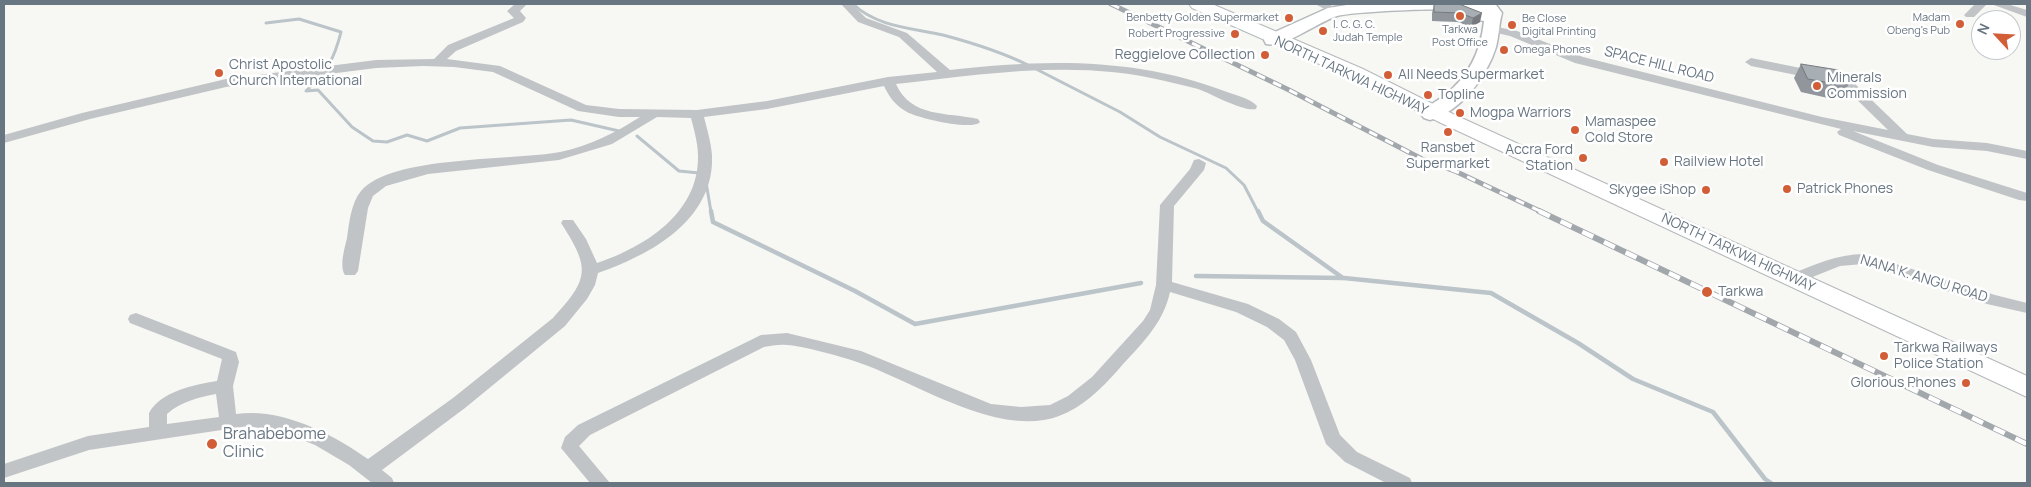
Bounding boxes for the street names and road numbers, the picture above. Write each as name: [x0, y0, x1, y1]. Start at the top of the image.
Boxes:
street label: NORTH TARKWA HIGHWAY: [1272, 33, 1430, 119]
street label: SPACE HILL ROAD: [1602, 43, 1716, 87]
street label: NORTH TARKWA HIGHWAY: [1659, 210, 1817, 296]
street label: NANA K. ANGU ROAD: [1858, 252, 1990, 306]

